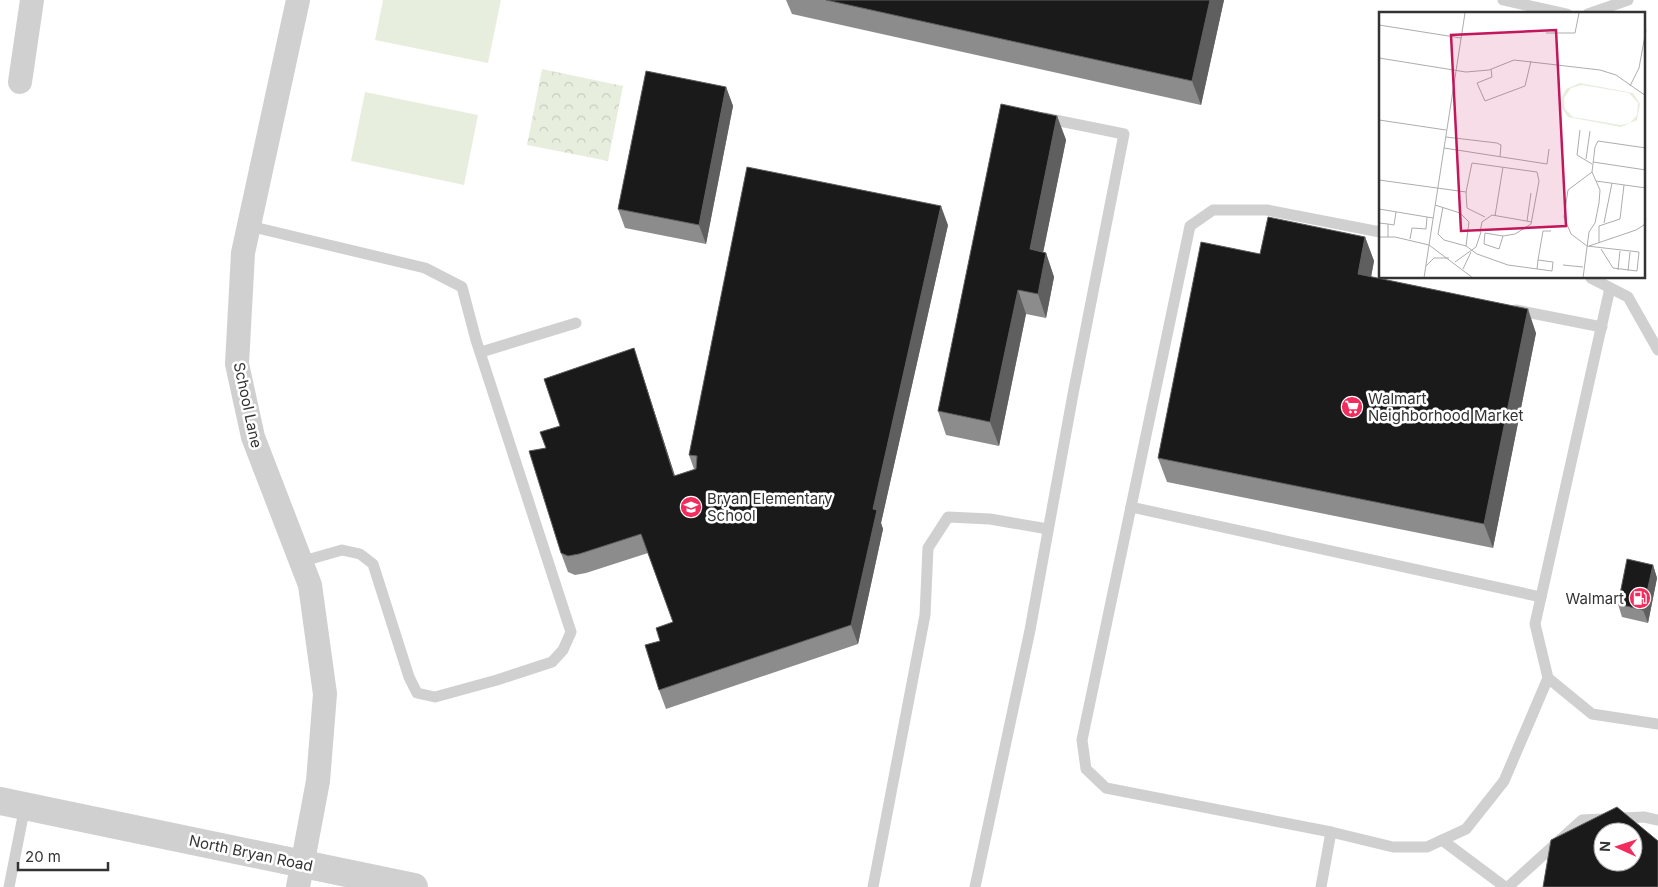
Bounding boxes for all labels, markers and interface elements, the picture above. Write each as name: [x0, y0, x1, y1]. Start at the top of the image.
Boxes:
inset map: [1379, 12, 1646, 279]
street label: School Lane: [230, 360, 266, 450]
place label: Walmart Neighborhood Market: [1368, 389, 1524, 425]
supermarket icon: Walmart Neighborhood Market: [1340, 395, 1364, 419]
place label: Bryan Elementary School: [707, 489, 833, 525]
school or university icon: Bryan Elementary School: [679, 495, 703, 519]
fuel station icon: Walmart: [1628, 586, 1652, 610]
place label: Walmart: [1566, 589, 1624, 608]
north arrow: [1593, 822, 1643, 872]
street label: North Bryan Road: [187, 831, 315, 875]
scale bar: [18, 840, 108, 872]
text: N: [1596, 841, 1613, 852]
text: 20 m: [25, 847, 61, 866]

